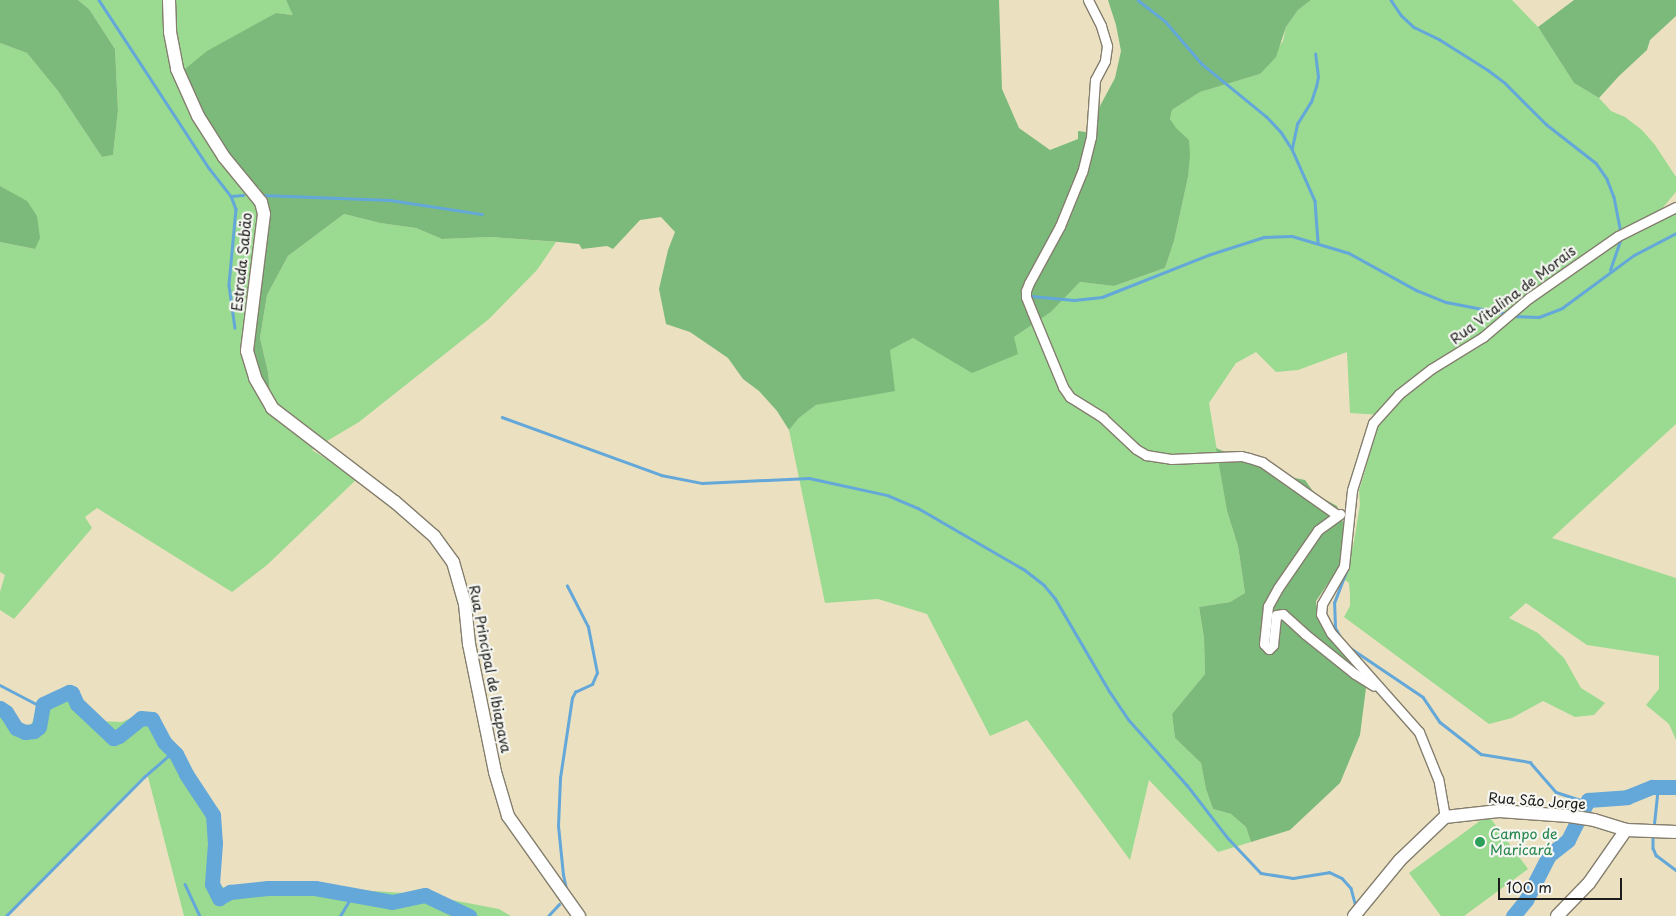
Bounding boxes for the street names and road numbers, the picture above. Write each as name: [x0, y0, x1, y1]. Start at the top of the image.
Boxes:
street label: Estrada Sabäo: [228, 212, 256, 312]
street label: Rua Vitalina de Morais: [1447, 242, 1579, 348]
street label: Rua Principal de Ibiapava: [465, 583, 515, 755]
street label: Rua São Jorge: [1487, 789, 1587, 813]

